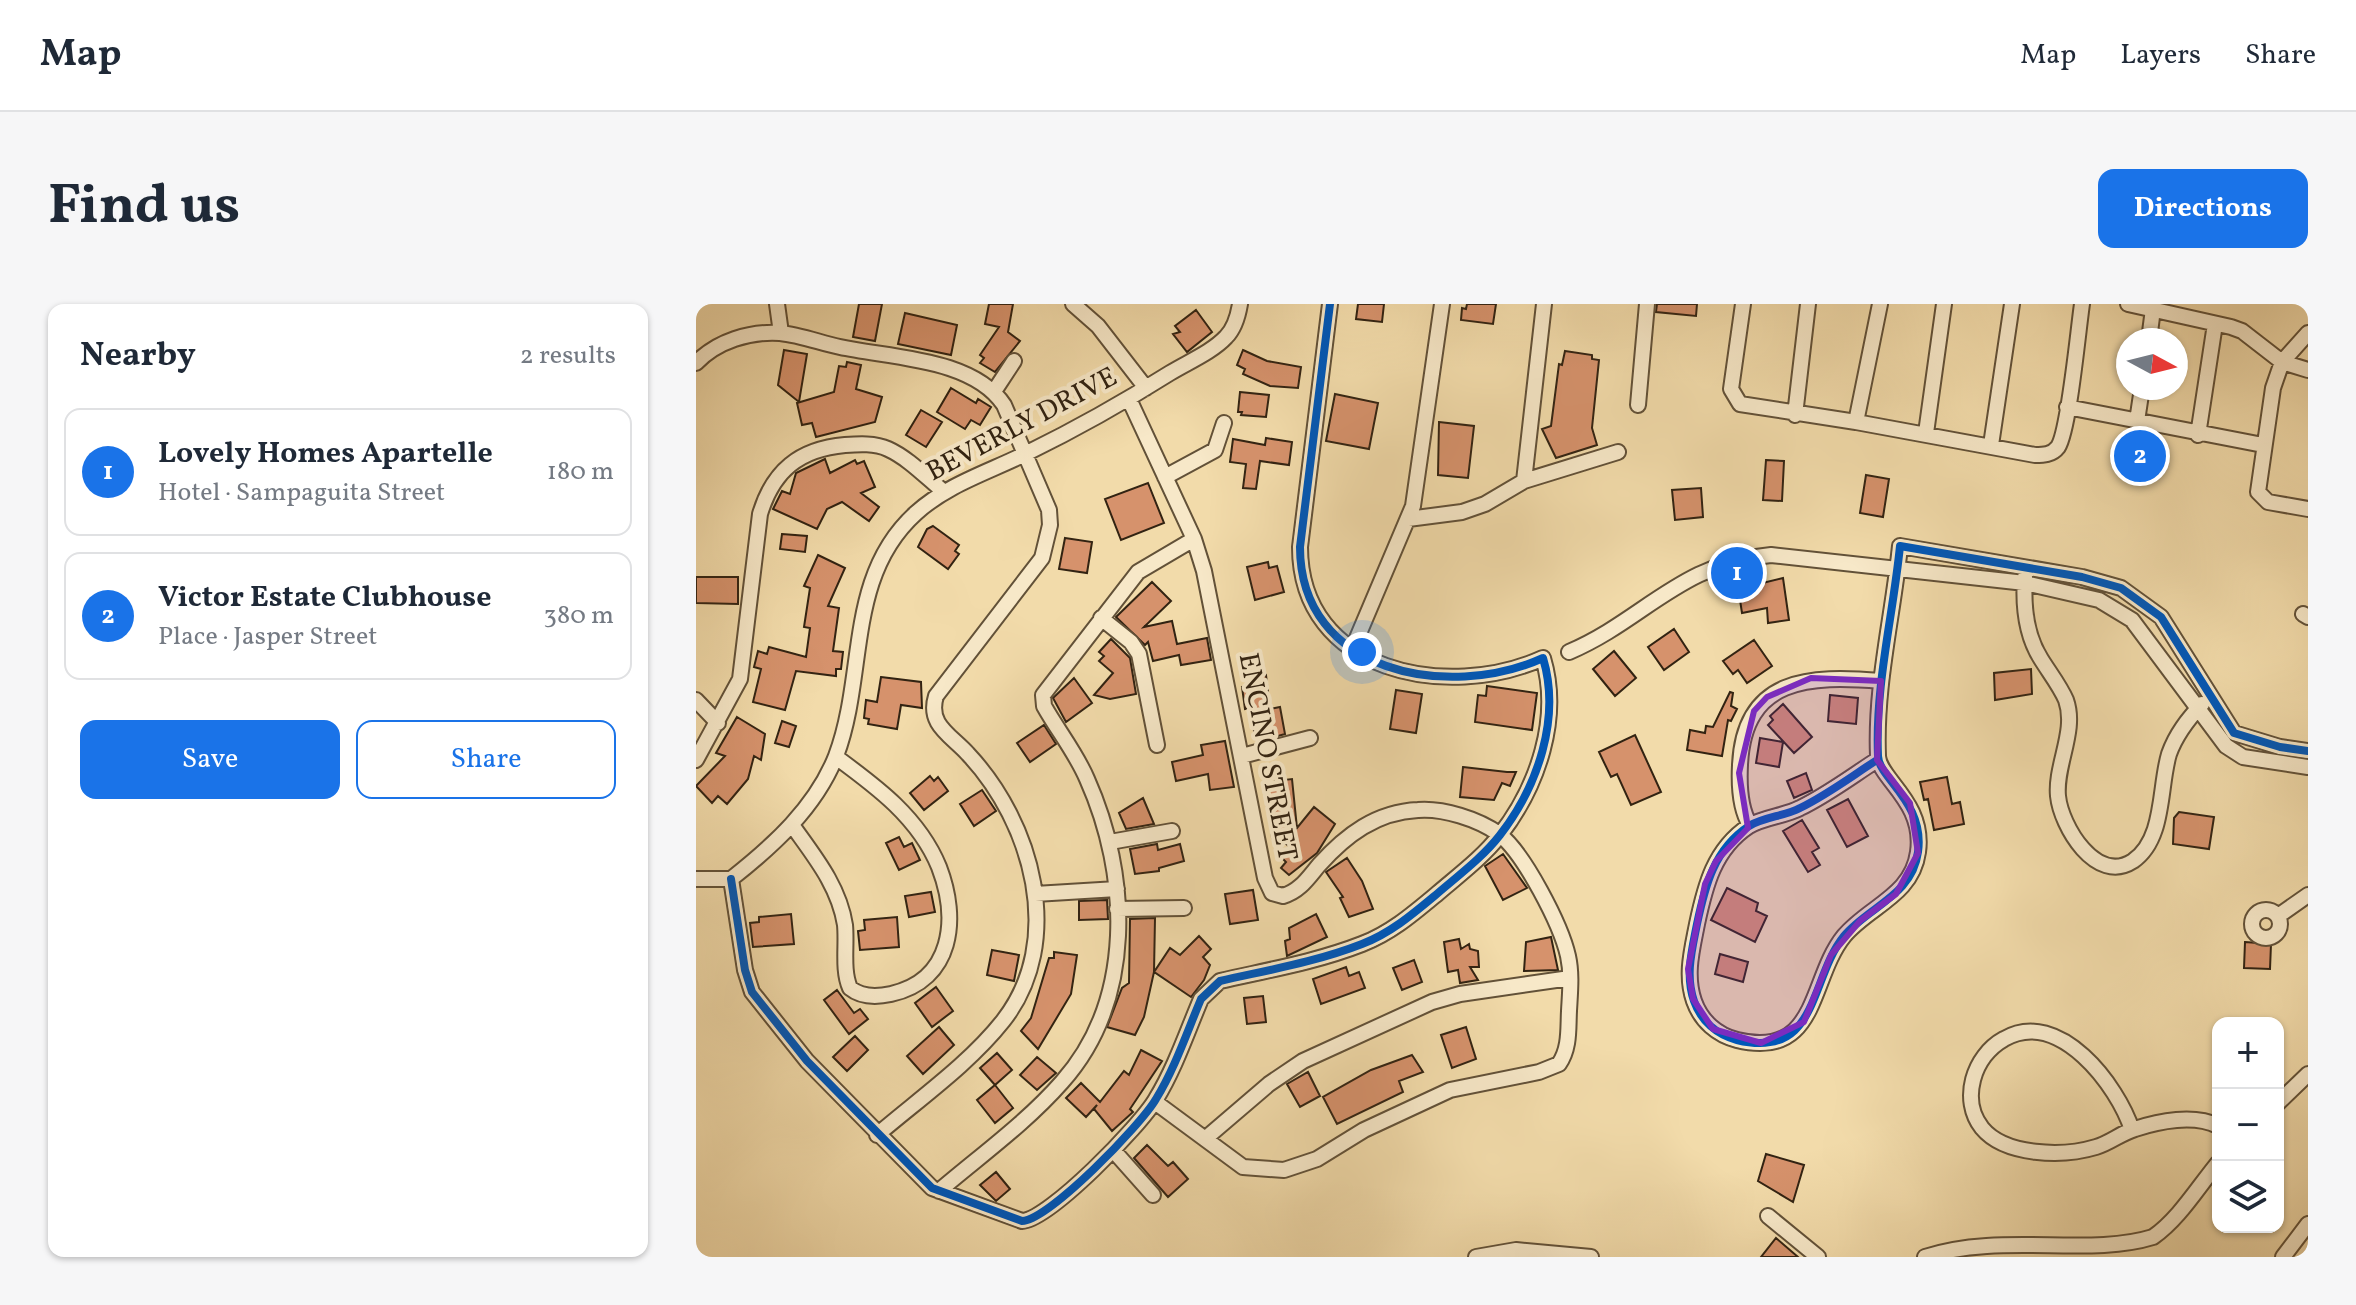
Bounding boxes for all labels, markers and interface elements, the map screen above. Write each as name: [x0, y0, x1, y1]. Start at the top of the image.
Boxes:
text: Map: [40, 29, 121, 82]
text: Map: [2020, 36, 2076, 75]
text: Layers: [2120, 36, 2201, 75]
text: Share: [2245, 36, 2316, 75]
text: Find us: [48, 169, 240, 247]
button: Directions: [2098, 169, 2308, 248]
north arrow: [2116, 328, 2188, 400]
text: Nearby: [80, 333, 196, 380]
text: 2 results: [520, 338, 616, 374]
street label: BEVERLY DRIVE: [920, 358, 1124, 492]
pin: 2: [2114, 426, 2166, 486]
text: Lovely Homes Apartelle: [158, 433, 493, 475]
text: 1: [103, 454, 113, 490]
text: 180 m: [547, 454, 614, 490]
text: Hotel · Sampaguita Street: [158, 475, 445, 511]
pin: 1: [1711, 543, 1763, 603]
text: Victor Estate Clubhouse: [158, 577, 492, 619]
text: 2: [101, 598, 115, 634]
text: 380 m: [544, 598, 614, 634]
text: Place · Jasper Street: [158, 619, 377, 655]
your location: [1342, 632, 1382, 672]
street label: ENCINO STREET: [1228, 650, 1306, 864]
button: Save: [80, 720, 340, 799]
button: Share: [356, 720, 616, 799]
map controls: [2212, 1017, 2284, 1233]
button: +: [2212, 1017, 2284, 1089]
button: −: [2212, 1089, 2284, 1161]
button: layers: [2212, 1161, 2284, 1233]

